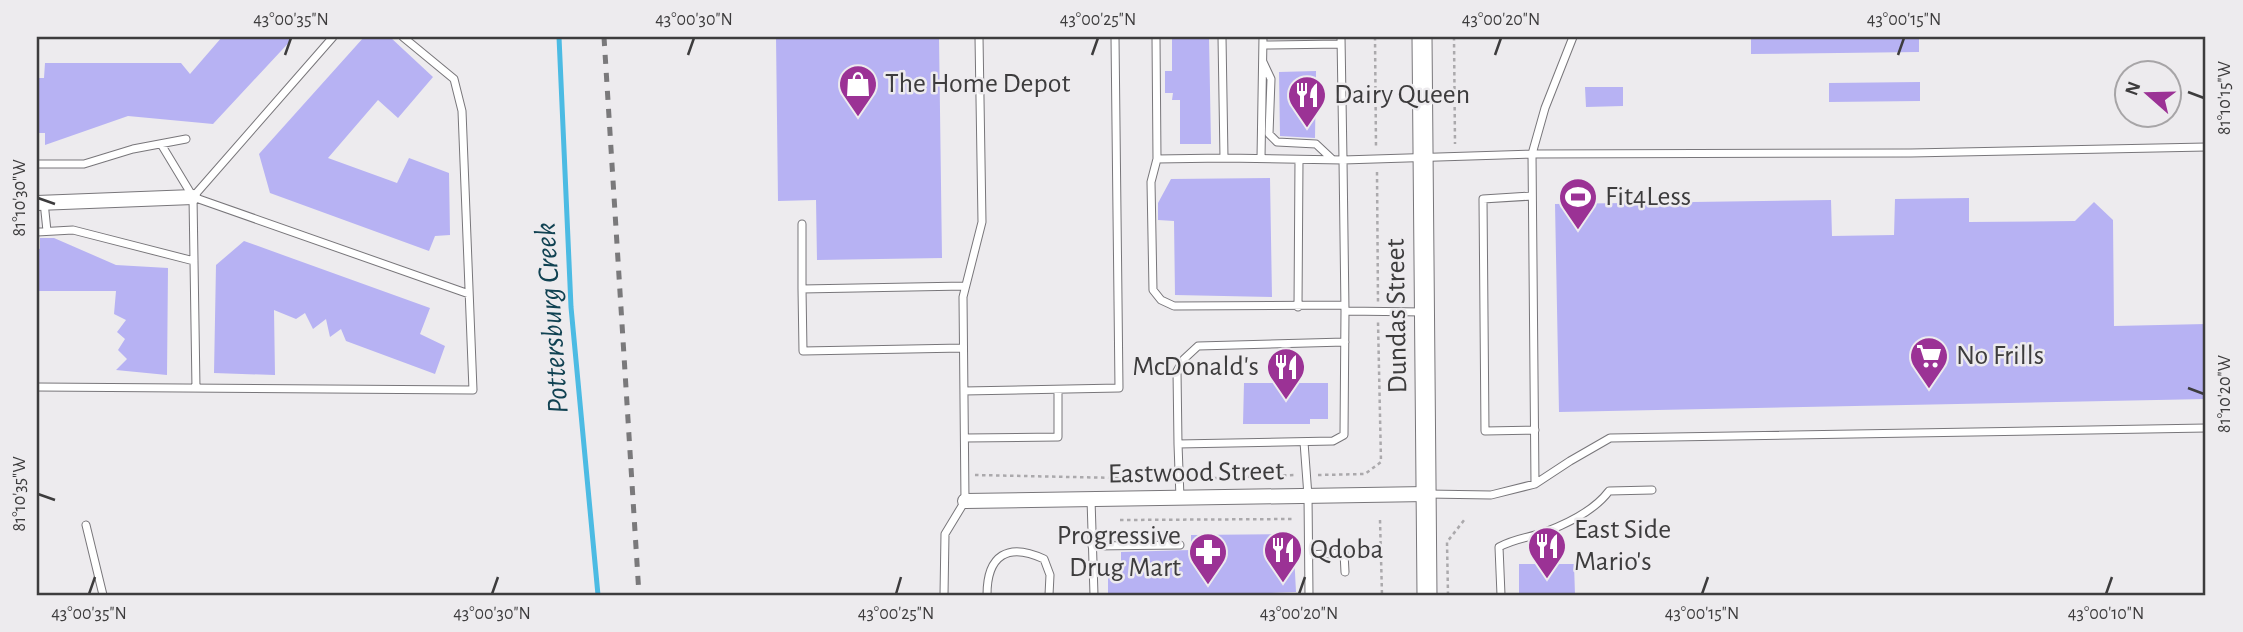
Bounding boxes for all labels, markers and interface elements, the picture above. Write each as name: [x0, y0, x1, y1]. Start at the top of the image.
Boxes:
text: 43°00'35"N: [253, 11, 329, 29]
text: 43°00'30"N: [655, 11, 733, 29]
text: 43°00'25"N: [1060, 11, 1136, 29]
text: 43°00'20"N: [1462, 11, 1540, 29]
text: 43°00'15"N: [1867, 11, 1941, 29]
north arrow: [2114, 60, 2184, 130]
text: 81°10'15"W: [2216, 61, 2234, 135]
shop icon: The Home Depot: [837, 63, 879, 118]
place label: The Home Depot: [885, 70, 1071, 98]
restaurant icon: Dairy Queen: [1286, 74, 1328, 129]
text: N: [2122, 79, 2145, 98]
place label: Dairy Queen: [1334, 81, 1470, 109]
text: 81°10'30"W: [11, 160, 29, 236]
sports icon: Fit4Less: [1557, 176, 1599, 231]
place label: Fit4Less: [1605, 183, 1691, 211]
water label: Pottersburg Creek: [530, 221, 574, 415]
street label: Dundas Street: [1382, 238, 1412, 394]
supermarket icon: No Frills: [1908, 335, 1950, 390]
place label: No Frills: [1956, 342, 2044, 370]
restaurant icon: McDonald's: [1265, 346, 1307, 401]
place label: McDonald's: [1132, 353, 1259, 381]
text: 81°10'20"W: [2216, 355, 2234, 433]
text: 81°10'35"W: [11, 457, 29, 532]
street label: Eastwood Street: [1108, 457, 1284, 489]
place label: East Side Mario's: [1574, 516, 1671, 576]
place label: Progressive Drug Mart: [1057, 522, 1181, 582]
restaurant icon: East Side Mario's: [1526, 525, 1568, 580]
restaurant icon: Qdoba: [1262, 529, 1304, 584]
pharmacy icon: Progressive Drug Mart: [1187, 531, 1229, 586]
place label: Qdoba: [1310, 536, 1384, 564]
text: 43°00'35"N: [51, 605, 127, 623]
text: 43°00'30"N: [453, 605, 531, 623]
text: 43°00'25"N: [858, 605, 934, 623]
text: 43°00'20"N: [1260, 605, 1338, 623]
text: 43°00'15"N: [1665, 605, 1739, 623]
text: 43°00'10"N: [2068, 605, 2144, 623]

